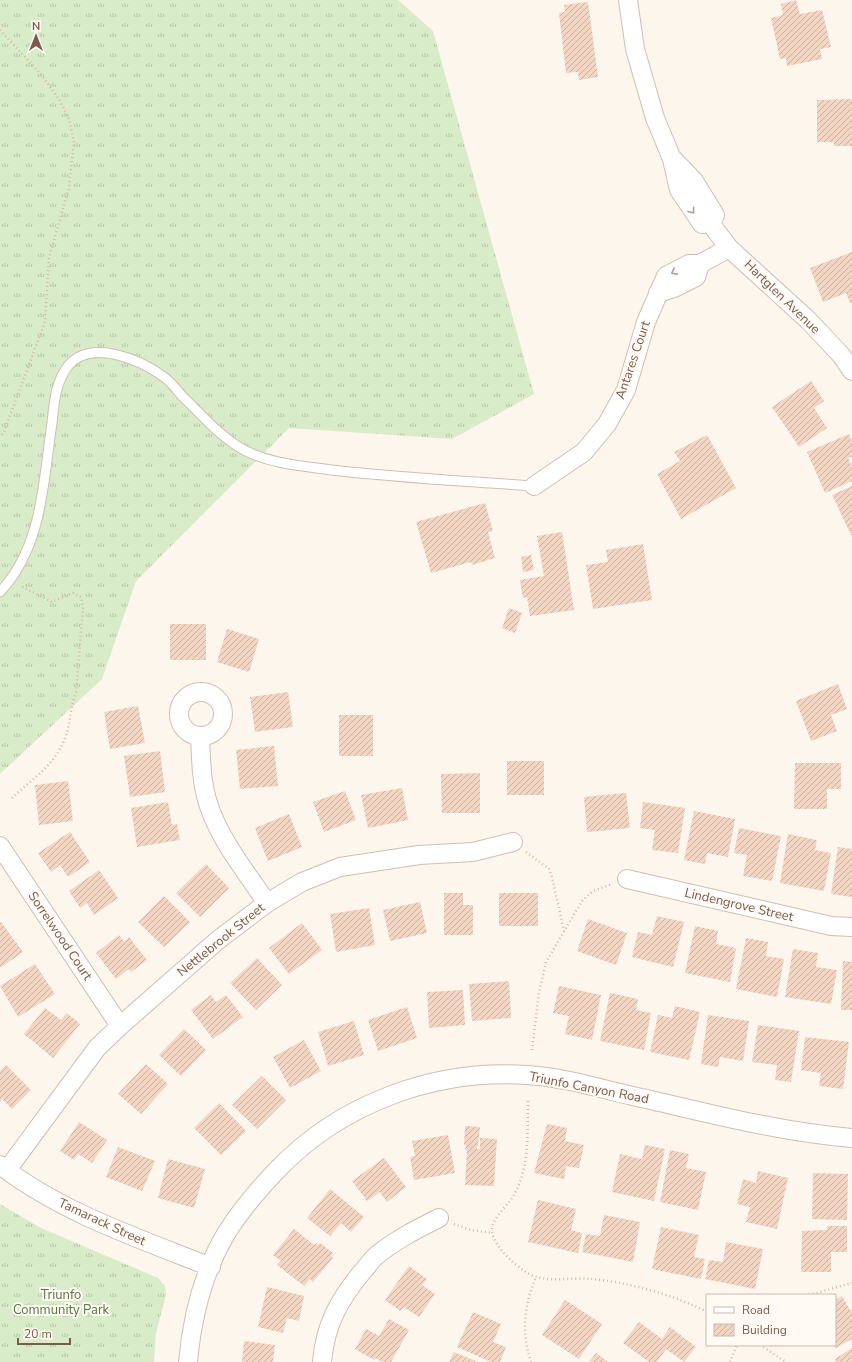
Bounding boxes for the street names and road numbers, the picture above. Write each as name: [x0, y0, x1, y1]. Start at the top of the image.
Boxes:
street label: Hartglen Avenue: [740, 256, 824, 338]
street label: Antares Court: [611, 318, 655, 402]
street label: Lindengrove Street: [683, 884, 796, 926]
street label: Sorrelwood Court: [24, 888, 97, 984]
street label: Nettlebrook Street: [173, 899, 269, 981]
street label: Triunfo Canyon Road: [528, 1068, 650, 1108]
street label: Tamarack Street: [55, 1194, 149, 1250]

